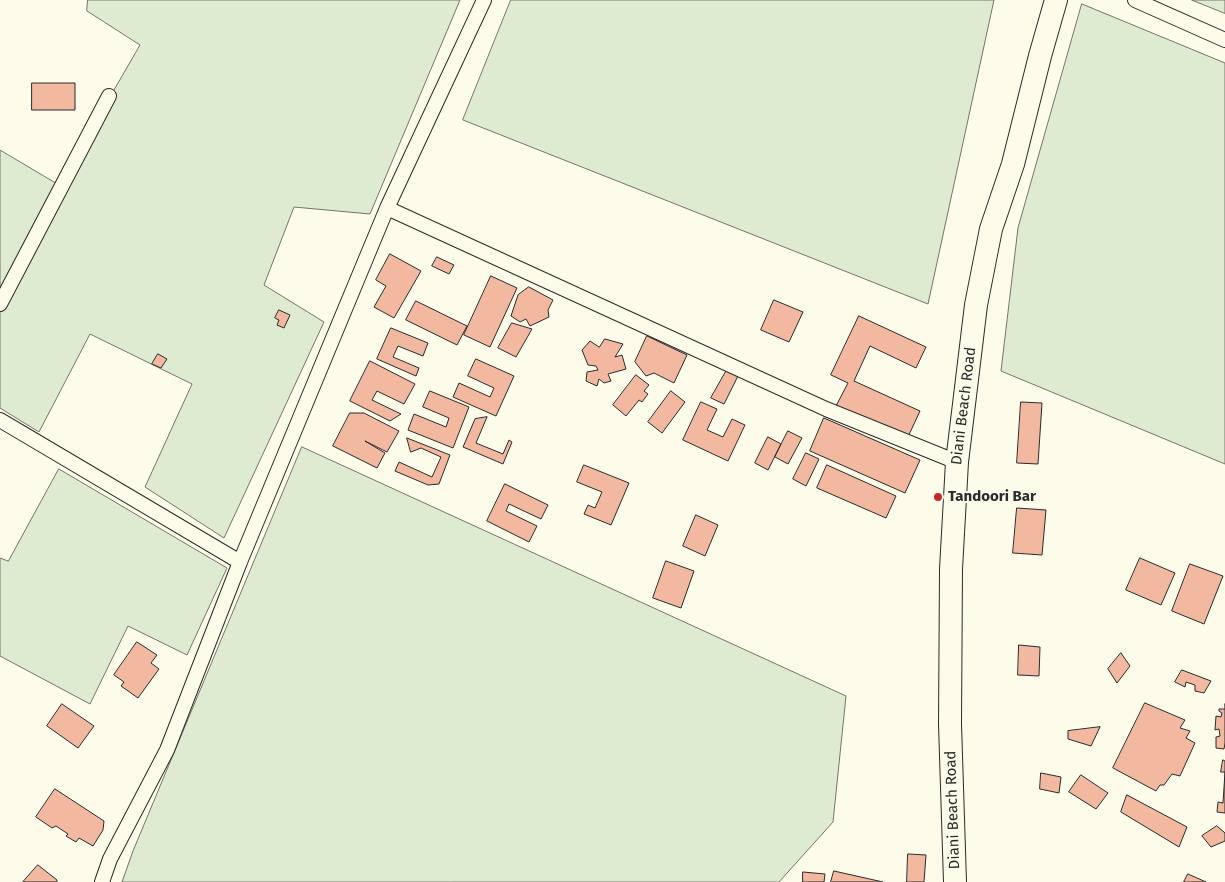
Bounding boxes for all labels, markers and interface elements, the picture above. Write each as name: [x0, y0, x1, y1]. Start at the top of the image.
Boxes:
street label: Diani Beach Road: [948, 346, 980, 466]
place label: Tandoori Bar: [948, 488, 1036, 506]
marker: Tandoori Bar: [932, 491, 944, 503]
street label: Diani Beach Road: [942, 750, 964, 870]

